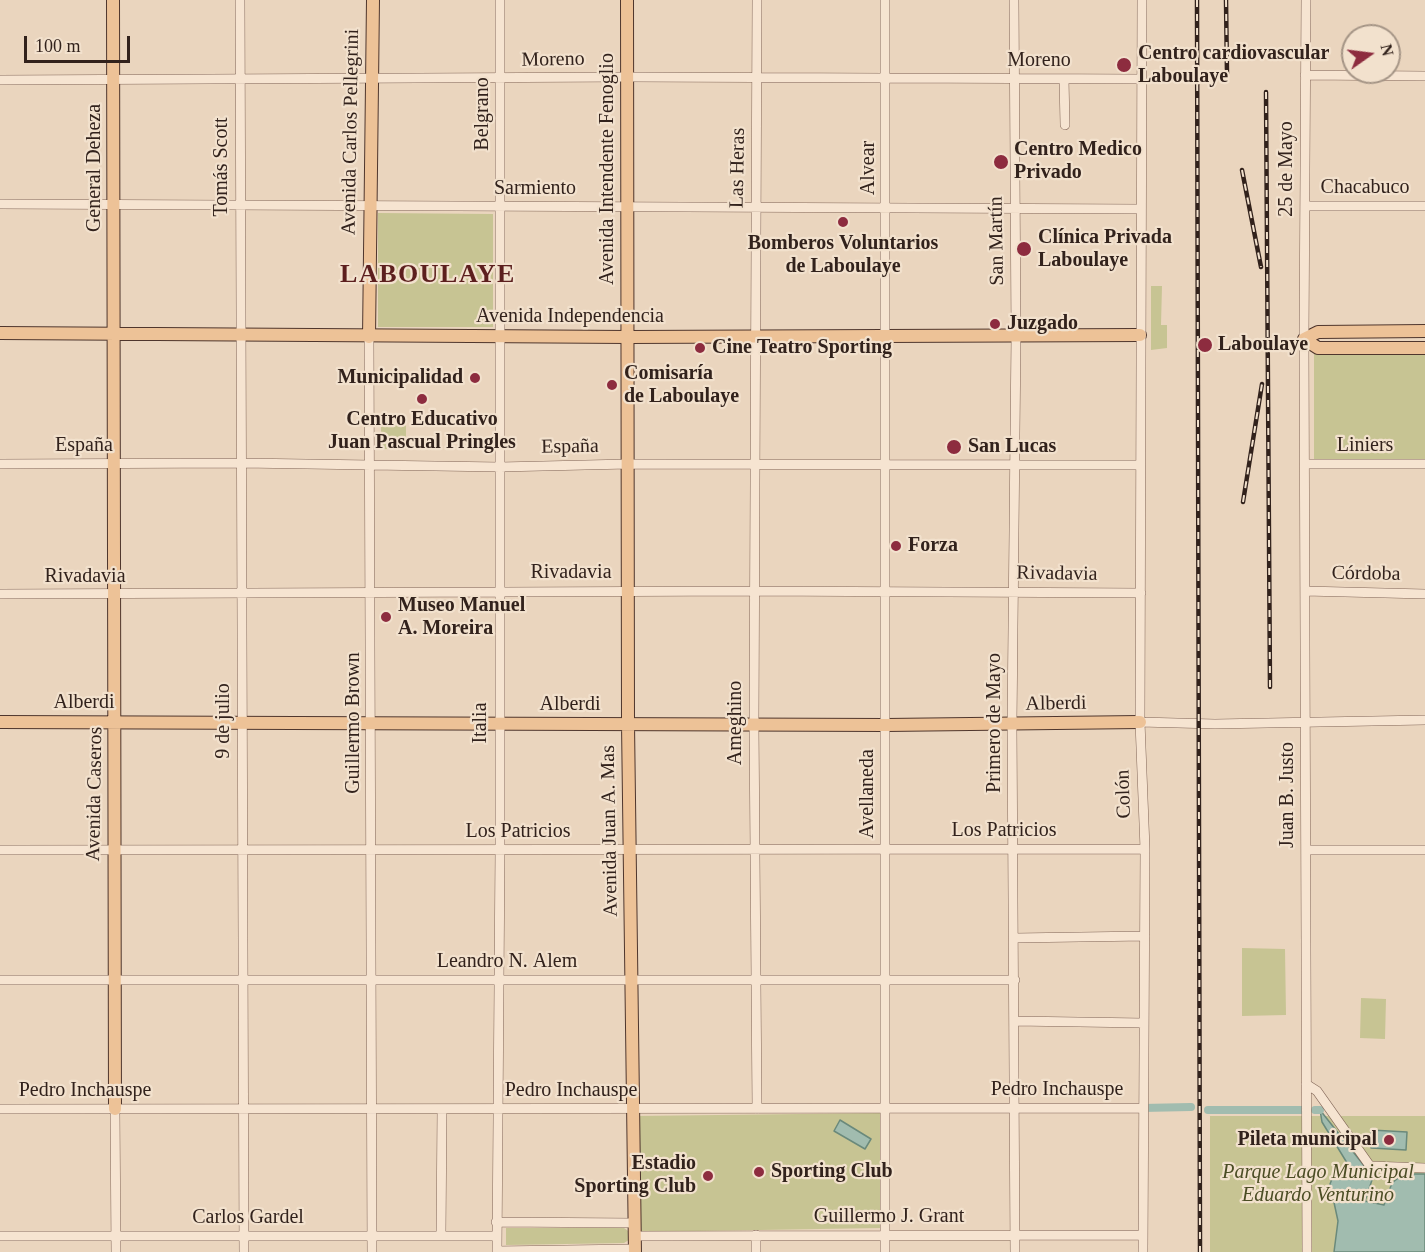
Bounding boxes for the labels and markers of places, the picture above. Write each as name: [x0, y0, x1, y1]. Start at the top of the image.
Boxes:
place label: Centro cardiovascular Laboulaye: [1138, 42, 1329, 89]
marker: Centro cardiovascular Laboulaye: [1115, 56, 1133, 74]
place label: Centro Medico Privado: [1014, 138, 1142, 185]
marker: Centro Medico Privado: [992, 153, 1010, 171]
marker: Bomberos Voluntarios de Laboulaye: [836, 215, 850, 229]
place label: Clínica Privada Laboulaye: [1038, 226, 1172, 273]
place label: Bomberos Voluntarios de Laboulaye: [748, 232, 938, 279]
marker: Clínica Privada Laboulaye: [1015, 240, 1033, 258]
place label: Juzgado: [1007, 312, 1078, 336]
marker: Juzgado: [988, 317, 1002, 331]
place label: Laboulaye: [1218, 333, 1308, 357]
place label: Cine Teatro Sporting: [712, 336, 892, 360]
marker: Laboulaye: [1196, 336, 1214, 354]
marker: Cine Teatro Sporting: [693, 341, 707, 355]
place label: Comisaría de Laboulaye: [624, 362, 739, 409]
place label: Municipalidad: [337, 366, 463, 390]
marker: Municipalidad: [468, 371, 482, 385]
marker: Comisaría de Laboulaye: [605, 378, 619, 392]
marker: Centro Educativo Juan Pascual Pringles: [415, 392, 429, 406]
place label: Centro Educativo Juan Pascual Pringles: [328, 408, 516, 455]
place label: San Lucas: [968, 435, 1056, 459]
marker: San Lucas: [945, 438, 963, 456]
place label: Forza: [908, 534, 958, 558]
marker: Forza: [889, 539, 903, 553]
place label: Museo Manuel A. Moreira: [398, 594, 525, 641]
marker: Museo Manuel A. Moreira: [379, 610, 393, 624]
place label: Pileta municipal: [1238, 1128, 1377, 1152]
marker: Pileta municipal: [1382, 1133, 1396, 1147]
place label: Estadio Sporting Club: [574, 1152, 696, 1199]
place label: Sporting Club: [771, 1160, 893, 1184]
marker: Sporting Club: [752, 1165, 766, 1179]
marker: Estadio Sporting Club: [701, 1169, 715, 1183]

